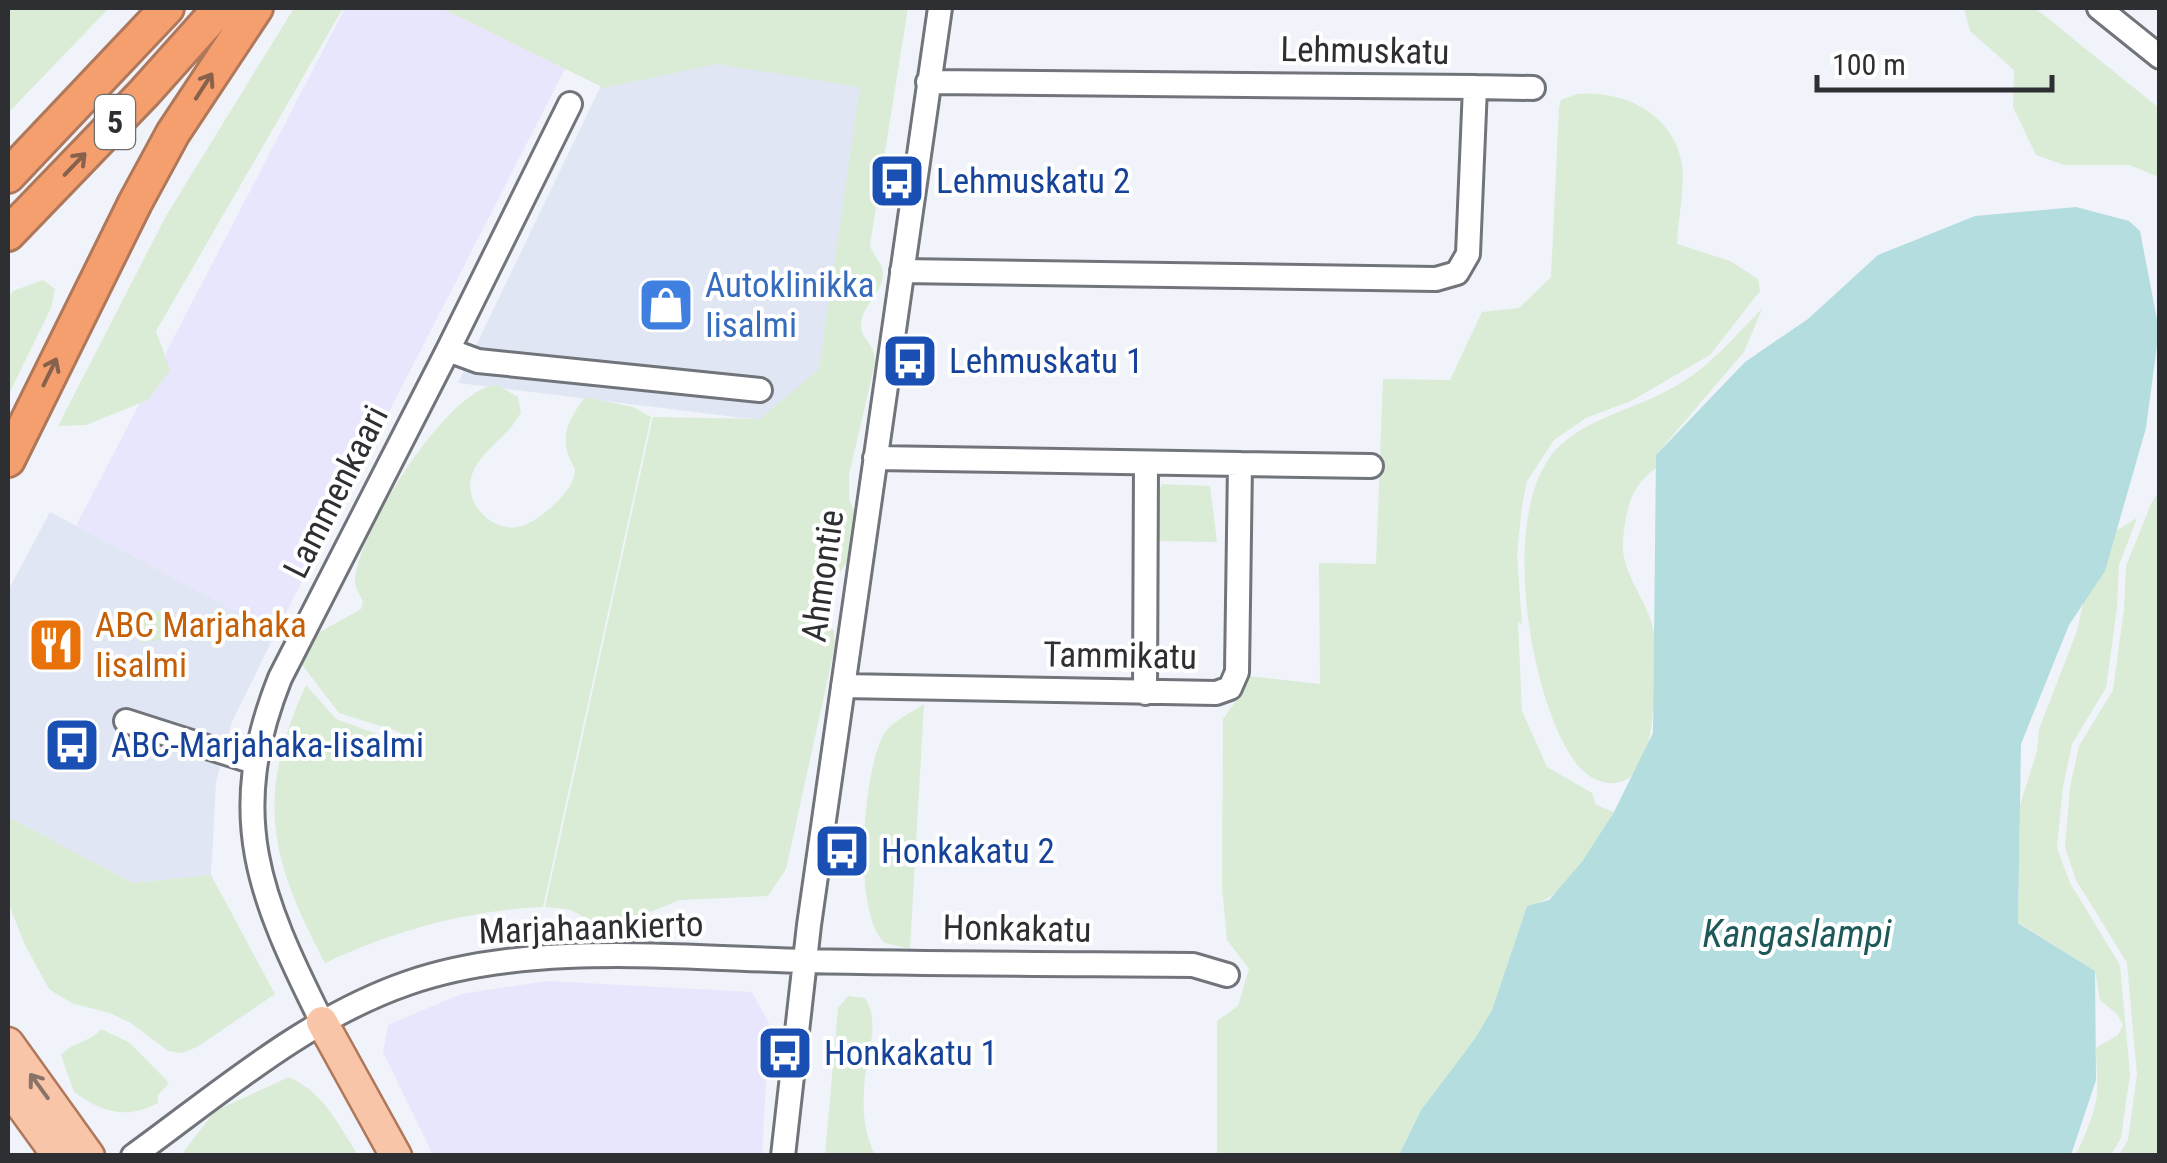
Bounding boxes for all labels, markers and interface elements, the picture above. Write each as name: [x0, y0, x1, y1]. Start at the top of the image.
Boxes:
street label: Lehmuskatu: [1280, 29, 1450, 73]
scale bar: [1817, 30, 2052, 92]
text: 100 m: [1832, 47, 1906, 82]
one-way arrow: [193, 72, 214, 101]
road number: 5: [95, 95, 135, 149]
bus stop icon: Lehmuskatu 2: [867, 151, 927, 211]
one-way arrow: [63, 153, 87, 177]
place label: Lehmuskatu 2: [936, 161, 1130, 202]
place label: Autoklinikka Iisalmi: [705, 265, 875, 346]
shop icon: Autoklinikka Iisalmi: [636, 275, 696, 335]
bus stop icon: Lehmuskatu 1: [880, 331, 940, 391]
place label: Lehmuskatu 1: [949, 341, 1143, 382]
one-way arrow: [42, 358, 61, 388]
street label: Lammenkaari: [275, 399, 397, 585]
street label: Ahmontie: [793, 507, 853, 645]
place label: ABC Marjahaka Iisalmi: [95, 605, 307, 686]
restaurant icon: ABC Marjahaka Iisalmi: [26, 615, 86, 675]
street label: Tammikatu: [1043, 634, 1197, 678]
bus stop icon: ABC-Marjahaka-Iisalmi: [42, 715, 102, 775]
place label: ABC-Marjahaka-Iisalmi: [111, 725, 424, 766]
bus stop icon: Honkakatu 2: [812, 821, 872, 881]
place label: Honkakatu 2: [881, 831, 1055, 872]
street label: Marjahaankierto: [478, 904, 704, 952]
street label: Honkakatu: [942, 907, 1092, 951]
water label: Kangaslampi: [1703, 912, 1892, 956]
bus stop icon: Honkakatu 1: [755, 1023, 815, 1083]
place label: Honkakatu 1: [824, 1033, 998, 1074]
one-way arrow: [28, 1073, 49, 1100]

